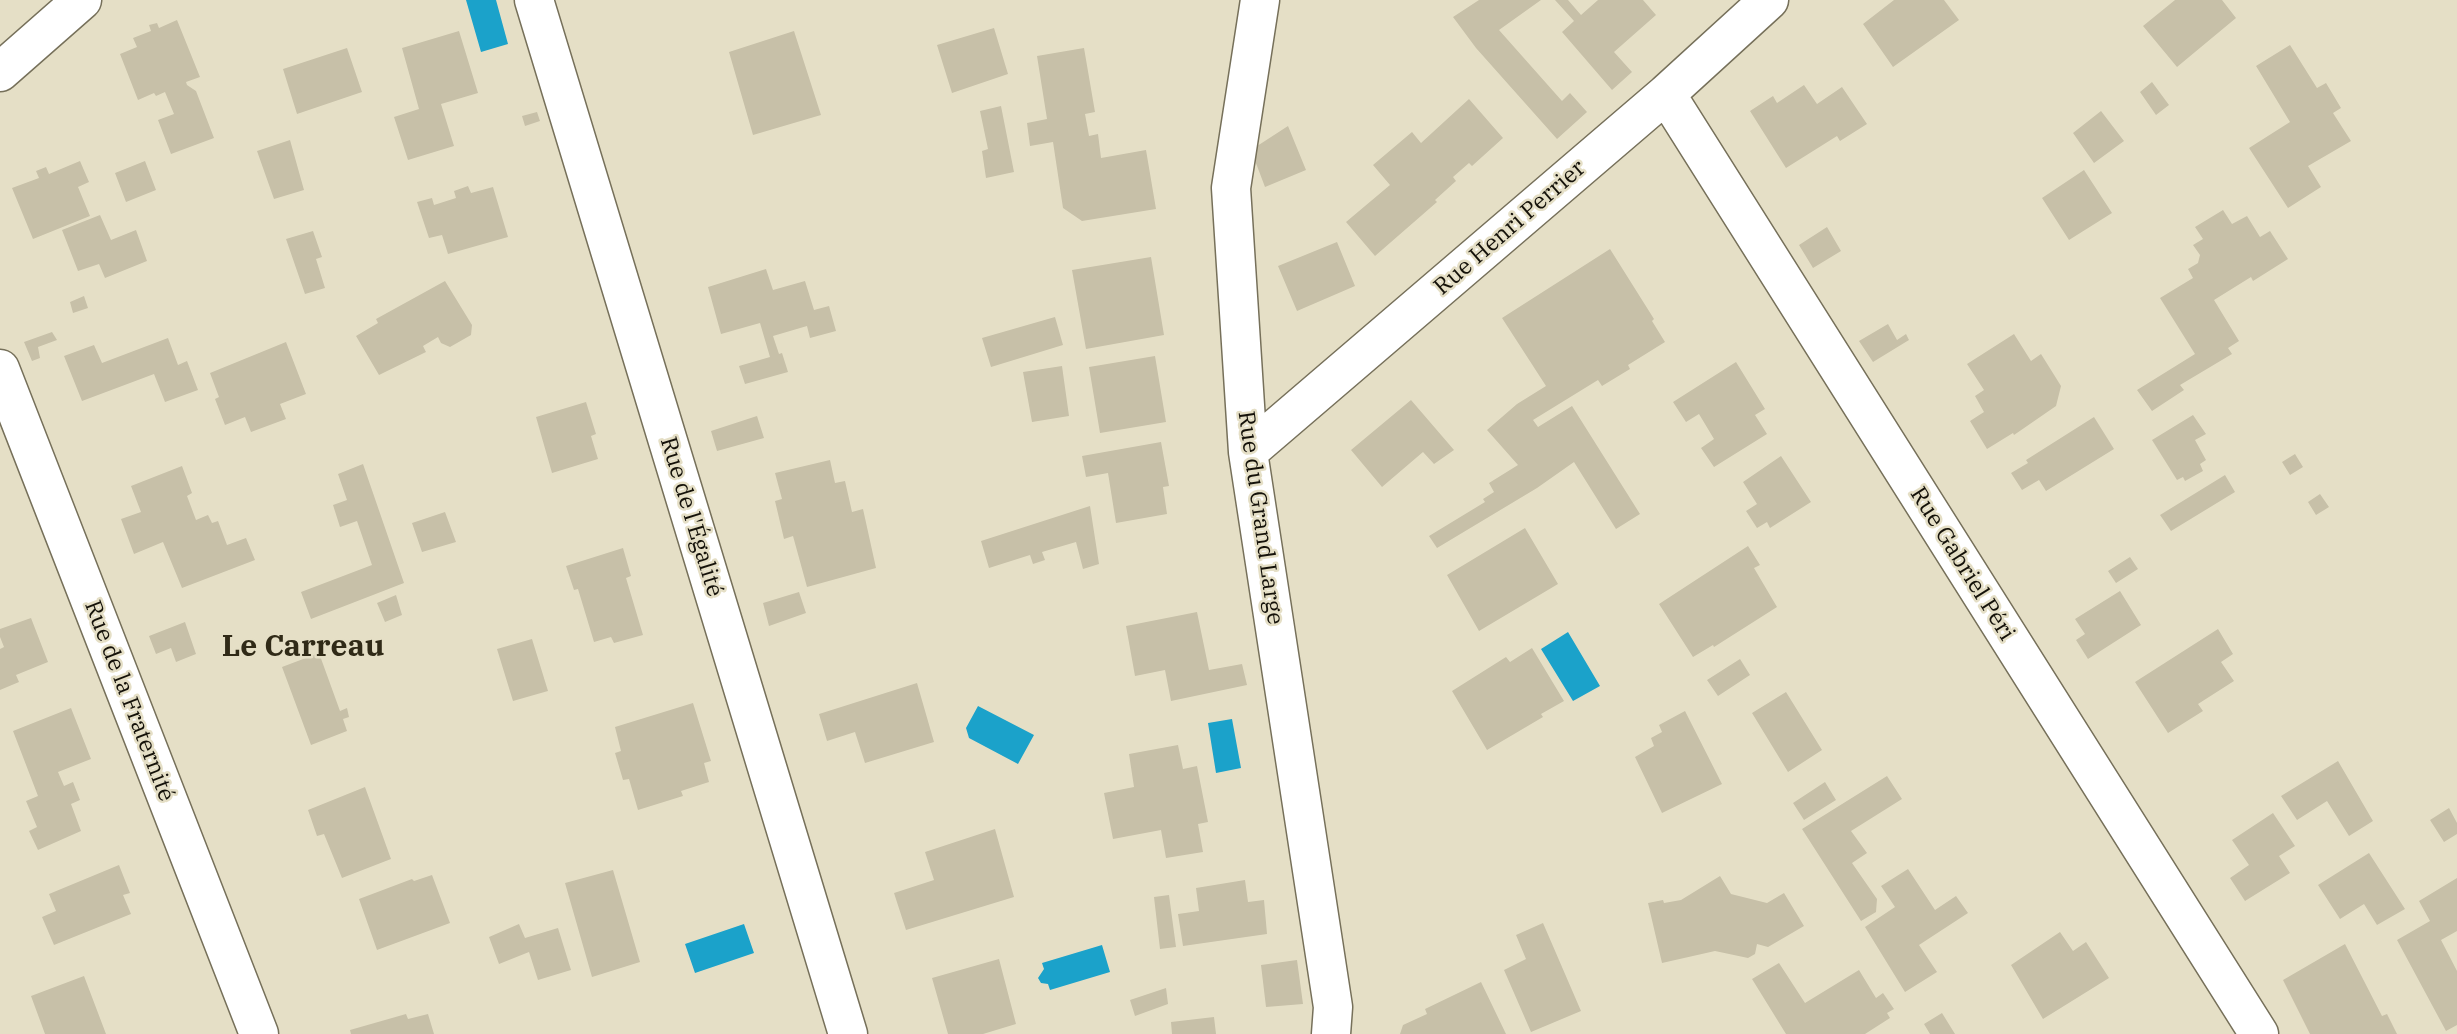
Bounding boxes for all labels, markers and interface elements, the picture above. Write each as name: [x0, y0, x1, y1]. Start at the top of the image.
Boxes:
street label: Rue Henri Perrier: [1429, 155, 1591, 301]
street label: Rue du Grand Large: [1231, 409, 1289, 627]
street label: Rue de l'Égalité: [654, 434, 728, 600]
street label: Rue Gabriel Péri: [1904, 482, 2020, 646]
street label: Rue de la Fraternité: [78, 597, 180, 805]
district label: Le Carreau: [222, 629, 384, 665]

